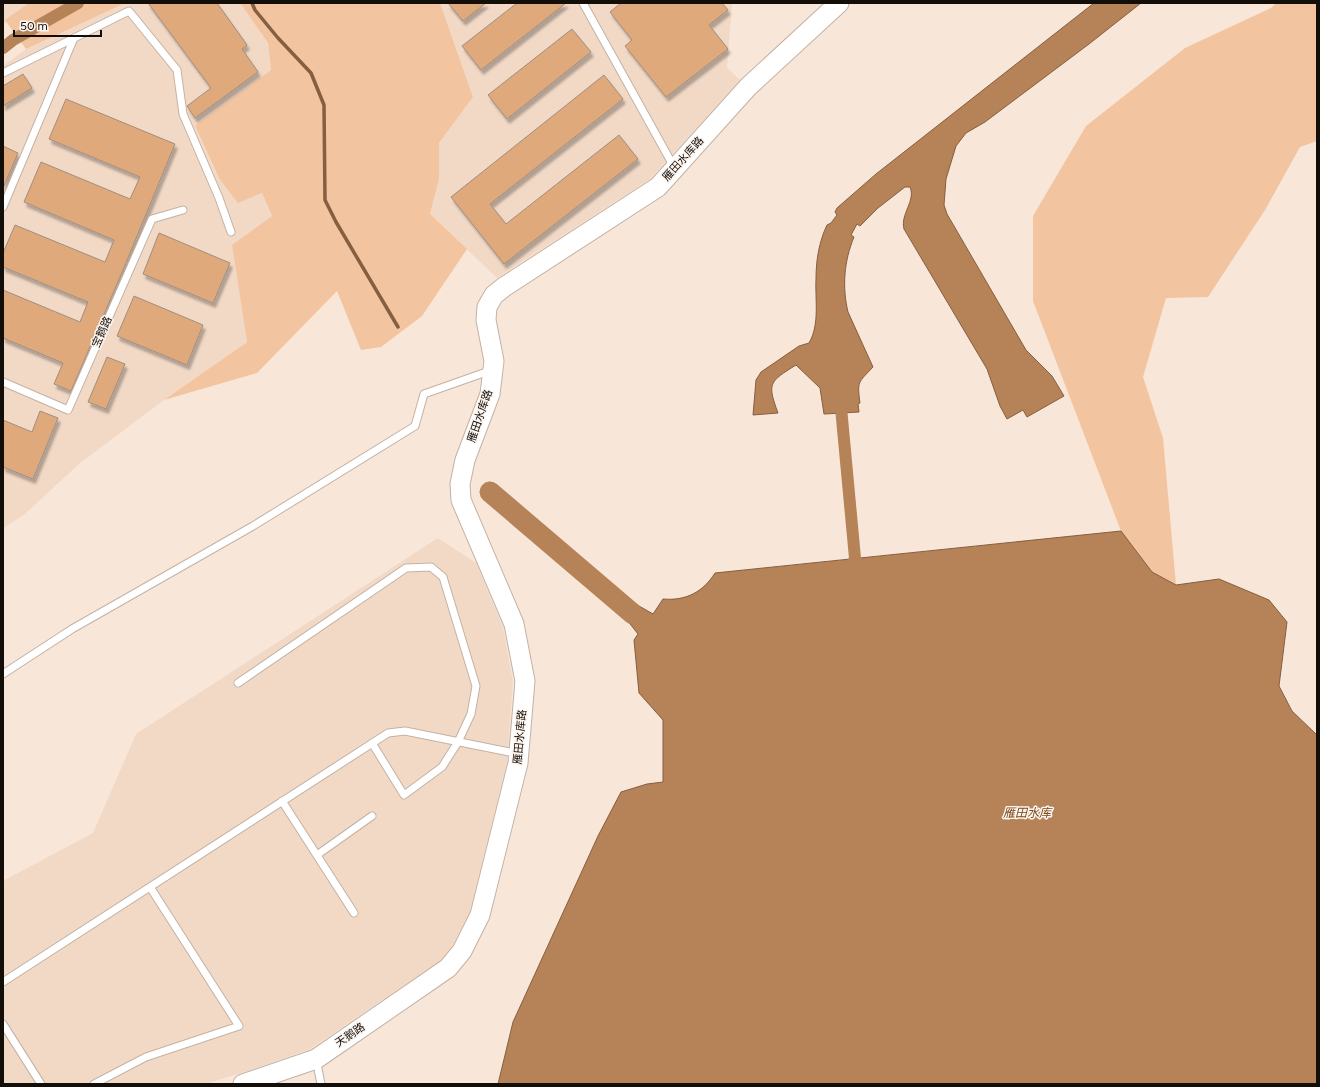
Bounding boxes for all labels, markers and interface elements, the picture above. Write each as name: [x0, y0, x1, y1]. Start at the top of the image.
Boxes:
scale bar: [14, 12, 101, 38]
text: 50 m: [20, 19, 48, 33]
street label: 雁田水库路: [660, 134, 706, 184]
street label: 宝鹅路: [89, 314, 115, 350]
street label: 雁田水库路: [465, 388, 495, 444]
street label: 雁田水库路: [511, 709, 529, 765]
water label: 雁田水库: [1003, 806, 1053, 820]
street label: 天鹅路: [333, 1020, 367, 1050]

